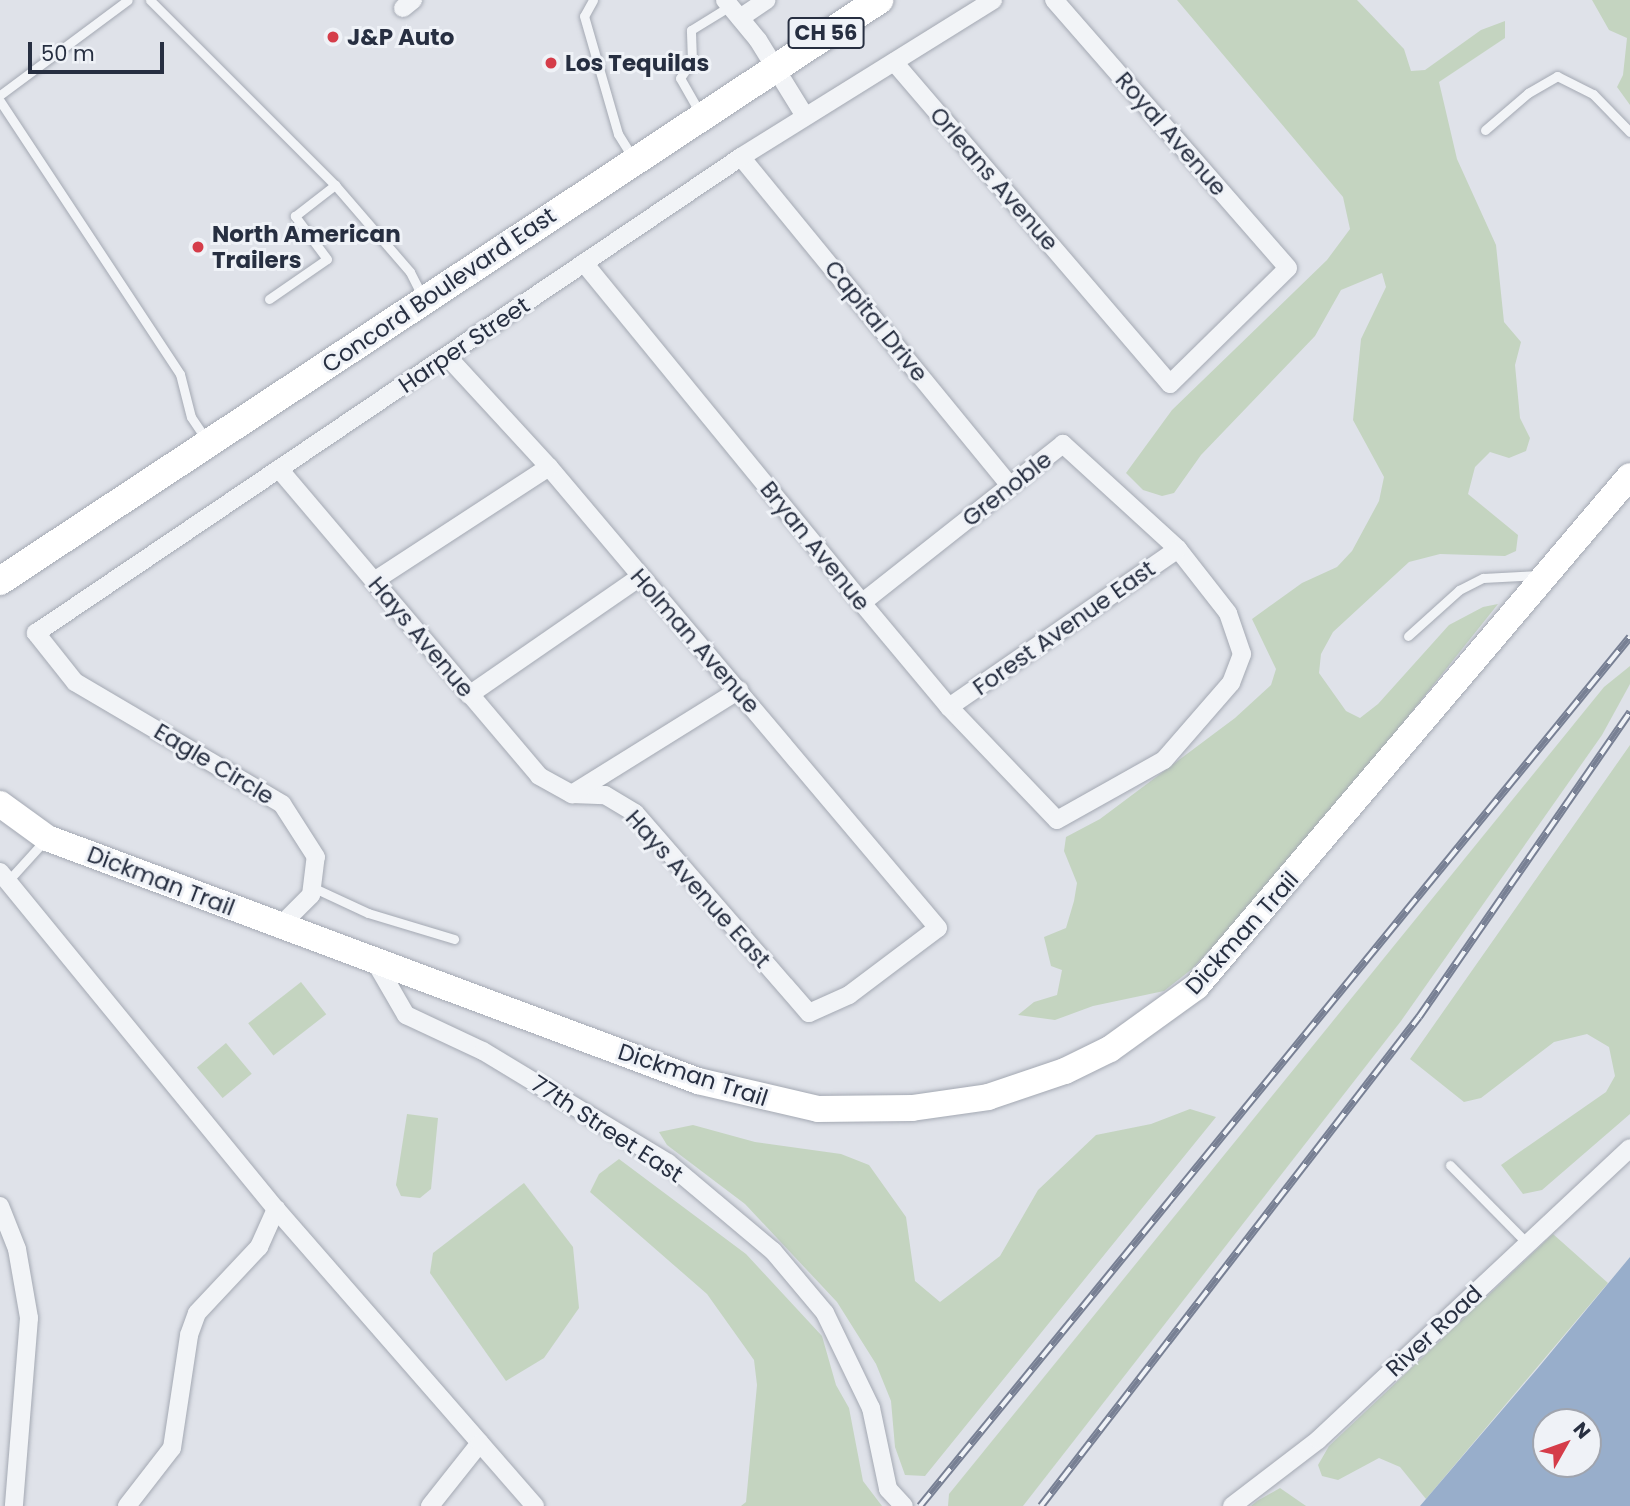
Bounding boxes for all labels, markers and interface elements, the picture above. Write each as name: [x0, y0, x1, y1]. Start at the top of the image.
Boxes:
road number: CH 56: [788, 16, 864, 50]
place label: J&P Auto: [347, 23, 454, 51]
scale bar: [32, 28, 168, 72]
marker: J&P Auto: [325, 29, 341, 45]
text: 50 m: [41, 39, 95, 68]
place label: Los Tequilas: [565, 49, 709, 77]
marker: Los Tequilas: [543, 55, 559, 71]
street label: Royal Avenue: [1110, 66, 1232, 202]
street label: Orleans Avenue: [924, 102, 1064, 256]
street label: Concord Boulevard East: [317, 201, 561, 379]
place label: North American Trailers: [212, 220, 401, 274]
marker: North American Trailers: [190, 239, 206, 255]
street label: Capital Drive: [819, 255, 933, 387]
street label: Harper Street: [393, 291, 535, 399]
street label: Grenoble: [957, 446, 1057, 532]
street label: Bryan Avenue: [754, 476, 876, 616]
street label: Forest Avenue East: [968, 555, 1160, 701]
street label: Holman Avenue: [625, 563, 765, 719]
street label: Hays Avenue: [363, 571, 479, 703]
street label: Eagle Circle: [149, 717, 279, 811]
street label: Hays Avenue East: [620, 804, 776, 974]
street label: Dickman Trail: [83, 840, 239, 922]
street label: Dickman Trail: [1180, 866, 1304, 1000]
street label: Dickman Trail: [615, 1038, 771, 1112]
street label: 77th Street East: [526, 1070, 688, 1188]
street label: River Road: [1380, 1280, 1488, 1382]
north arrow: [1532, 1408, 1602, 1478]
text: N: [1567, 1416, 1597, 1445]

